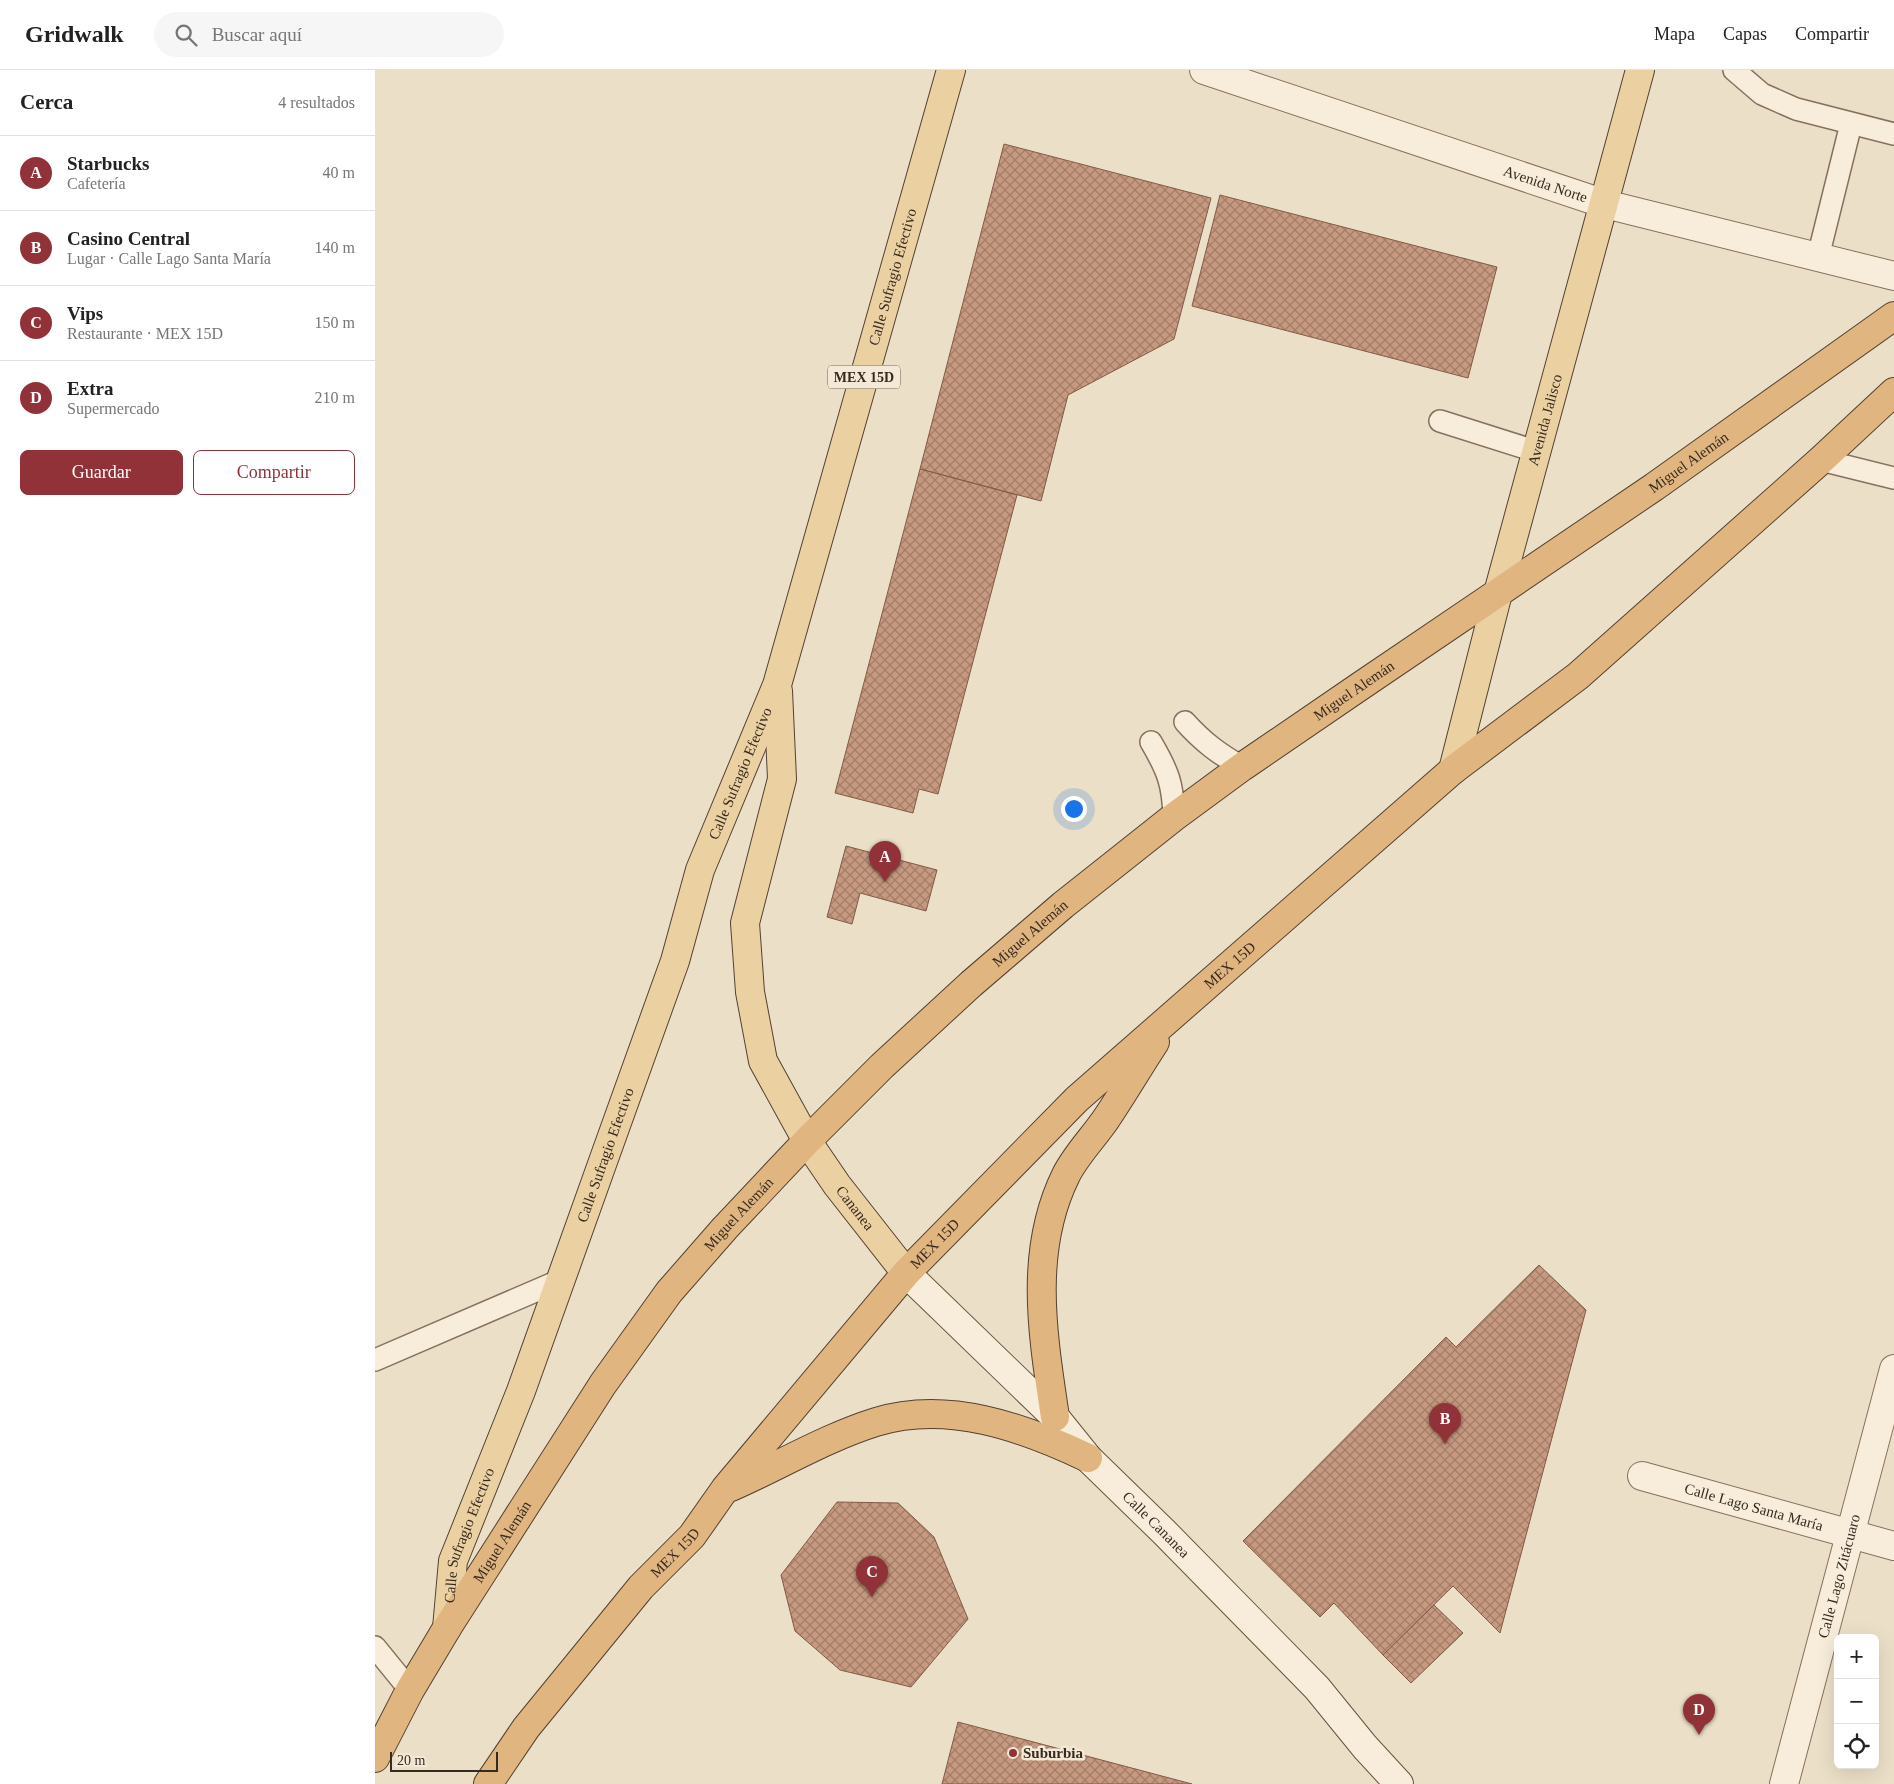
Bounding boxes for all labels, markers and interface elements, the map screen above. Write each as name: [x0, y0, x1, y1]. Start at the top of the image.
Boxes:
search box: [154, 12, 504, 57]
text: Gridwalk: [25, 21, 124, 47]
icon: search: [172, 21, 200, 49]
text: Buscar aquí: [212, 24, 302, 45]
text: Mapa: [1654, 24, 1695, 44]
text: Capas: [1723, 24, 1767, 44]
text: Compartir: [1795, 24, 1869, 44]
text: Cerca: [20, 90, 73, 114]
text: 4 resultados: [278, 94, 355, 111]
text: Starbucks: [67, 153, 149, 174]
street label: Avenida Norte: [1501, 163, 1590, 206]
text: A: [30, 164, 42, 181]
text: 40 m: [323, 164, 355, 181]
text: Cafetería: [67, 175, 126, 192]
street label: Calle Sufragio Efectivo: [865, 207, 919, 347]
text: Casino Central: [67, 228, 190, 249]
text: B: [31, 239, 41, 256]
text: 140 m: [315, 239, 355, 256]
text: Lugar · Calle Lago Santa María: [67, 250, 271, 267]
text: Vips: [67, 303, 103, 324]
text: C: [30, 314, 42, 331]
text: 150 m: [315, 314, 355, 331]
text: Restaurante · MEX 15D: [67, 325, 223, 342]
road number: MEX 15D: [828, 366, 900, 388]
street label: Avenida Jalisco: [1525, 372, 1565, 468]
text: Extra: [67, 378, 113, 399]
text: D: [30, 389, 42, 406]
text: 210 m: [315, 389, 355, 406]
text: Supermercado: [67, 400, 159, 417]
street label: Miguel Alemán: [1646, 428, 1732, 496]
button: Guardar: [20, 450, 183, 495]
button: Compartir: [193, 450, 355, 495]
street label: Miguel Alemán: [1311, 657, 1398, 724]
street label: Calle Sufragio Efectivo: [706, 705, 775, 842]
your location: [1061, 796, 1087, 822]
pin: A: [869, 841, 901, 882]
street label: Miguel Alemán: [989, 896, 1071, 970]
street label: MEX 15D: [1201, 938, 1259, 992]
street label: Calle Sufragio Efectivo: [574, 1086, 637, 1224]
street label: Miguel Alemán: [701, 1174, 777, 1254]
street label: Cananea: [833, 1183, 878, 1234]
street label: MEX 15D: [907, 1216, 963, 1272]
pin: B: [1429, 1403, 1461, 1444]
street label: Calle Sufragio Efectivo: [441, 1466, 497, 1604]
street label: Calle Lago Santa María: [1683, 1480, 1825, 1534]
street label: Calle Cananea: [1119, 1488, 1193, 1561]
street label: Miguel Alemán: [470, 1498, 534, 1586]
street label: Calle Lago Zitácuaro: [1815, 1512, 1863, 1640]
street label: MEX 15D: [647, 1525, 703, 1581]
pin: C: [856, 1556, 888, 1597]
map controls: [1834, 1634, 1879, 1769]
button: +: [1834, 1634, 1879, 1679]
button: −: [1834, 1679, 1879, 1724]
pin: D: [1683, 1694, 1715, 1735]
button: locate: [1834, 1724, 1879, 1769]
place label: Suburbia: [1023, 1745, 1084, 1761]
marker: Suburbia: [1007, 1747, 1019, 1759]
scale bar: [390, 1749, 497, 1772]
text: 20 m: [397, 1753, 425, 1768]

